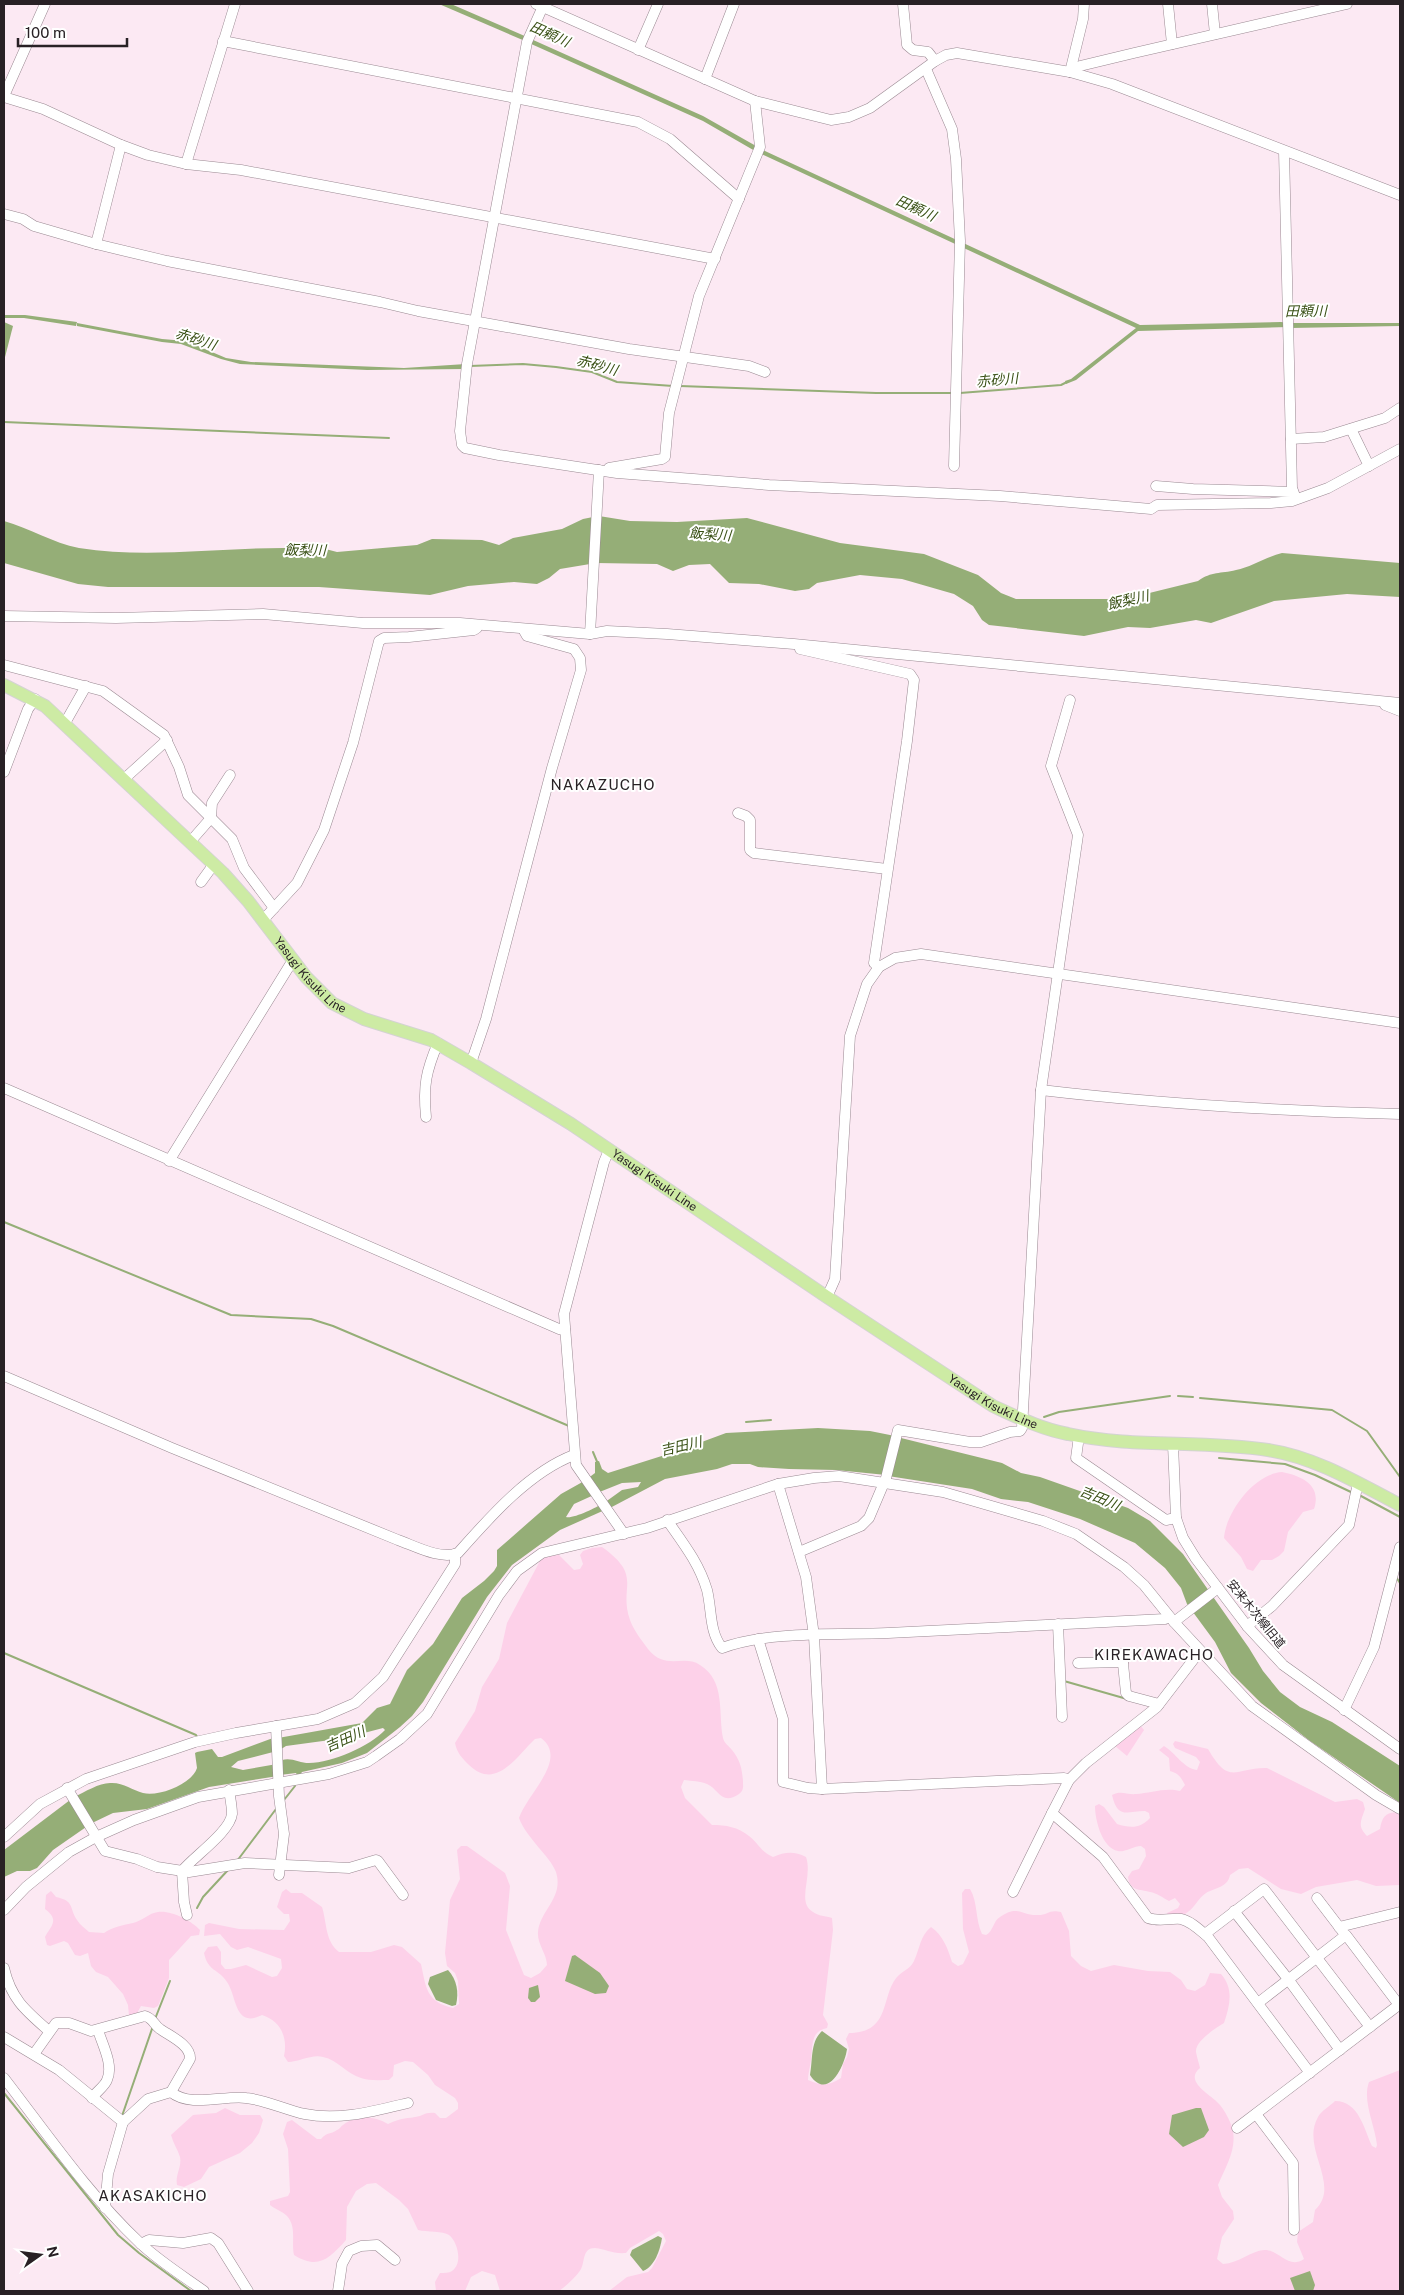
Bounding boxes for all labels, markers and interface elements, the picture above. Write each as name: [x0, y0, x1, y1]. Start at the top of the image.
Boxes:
scale bar: [18, 15, 126, 47]
water label: 田頼川: [528, 18, 574, 51]
text: 100 m: [25, 24, 66, 41]
water label: 田頼川: [894, 192, 940, 225]
water label: 田頼川: [1285, 303, 1329, 319]
water label: 赤砂川: [174, 325, 220, 354]
water label: 赤砂川: [575, 352, 621, 379]
water label: 赤砂川: [975, 370, 1021, 390]
water label: 飯梨川: [688, 525, 734, 544]
water label: 飯梨川: [284, 542, 328, 558]
water label: 飯梨川: [1106, 587, 1152, 613]
district label: NAKAZUCHO: [550, 776, 656, 793]
street label: Yasugi Kisuki Line: [271, 934, 349, 1016]
street label: Yasugi Kisuki Line: [609, 1147, 700, 1214]
street label: Yasugi Kisuki Line: [946, 1372, 1040, 1432]
water label: 吉田川: [659, 1433, 705, 1459]
water label: 吉田川: [1078, 1482, 1124, 1514]
street label: 安来木次線旧道: [1224, 1577, 1288, 1651]
district label: KIREKAWACHO: [1094, 1646, 1214, 1663]
water label: 吉田川: [323, 1722, 369, 1755]
district label: AKASAKICHO: [98, 2187, 208, 2204]
north arrow: [15, 2230, 65, 2280]
text: N: [44, 2245, 62, 2259]

